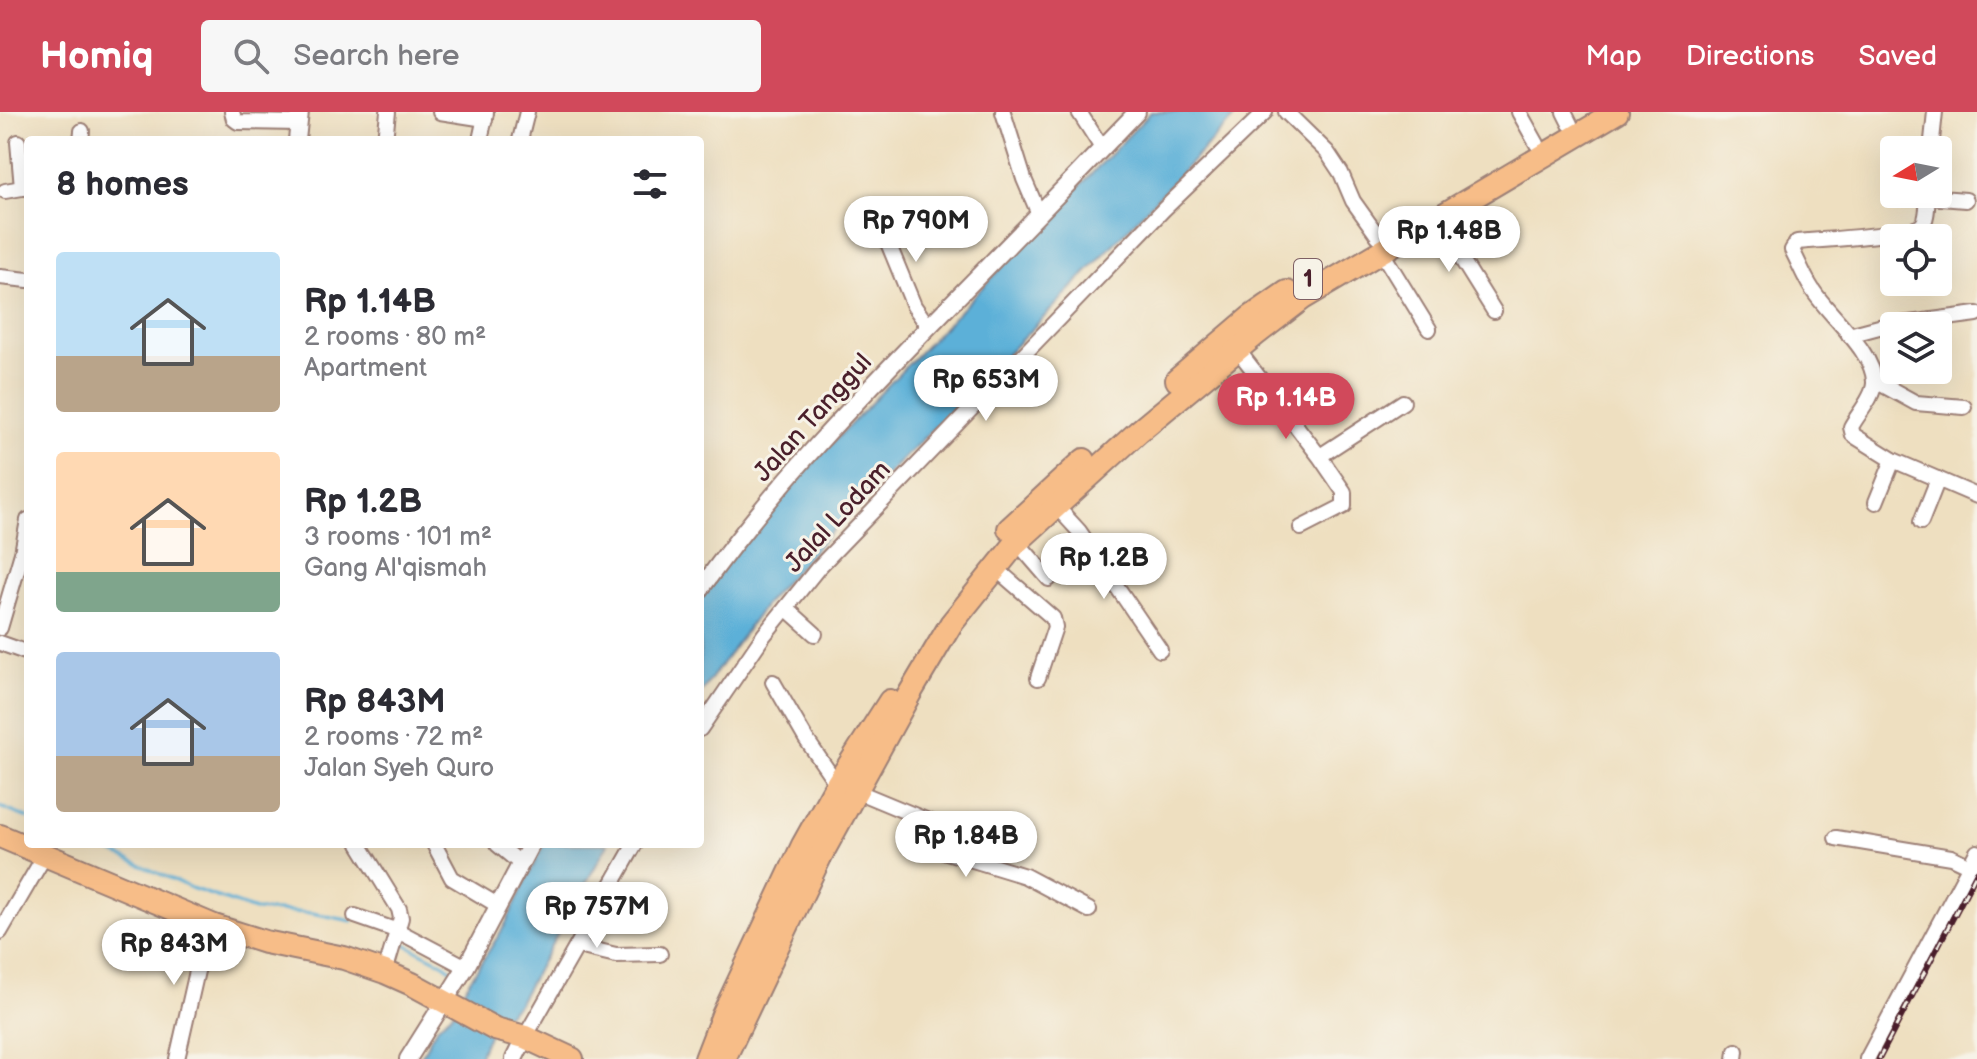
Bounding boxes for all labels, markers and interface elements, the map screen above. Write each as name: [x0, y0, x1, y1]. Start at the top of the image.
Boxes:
search box: [201, 20, 761, 92]
text: Homiq: [40, 34, 153, 79]
icon: search: [229, 34, 273, 78]
text: Search here: [293, 38, 460, 74]
text: Map: [1585, 40, 1642, 73]
text: Directions: [1686, 40, 1814, 73]
text: Saved: [1858, 40, 1937, 73]
north arrow: [1880, 136, 1952, 208]
map controls: [1880, 136, 1952, 384]
icon: filters: [628, 162, 672, 206]
text: 8 homes: [56, 164, 189, 205]
pin: Rp 790M: [842, 196, 990, 264]
text: Rp 790M: [862, 206, 970, 237]
pin: Rp 1.48B: [1366, 206, 1532, 274]
text: Rp 1.48B: [1396, 216, 1502, 247]
button: locate: [1880, 224, 1952, 296]
road number: 1: [1294, 259, 1322, 299]
text: Rp 1.14B: [304, 281, 436, 322]
icon: home: [120, 284, 216, 380]
button: layers: [1880, 312, 1952, 384]
text: 2 rooms · 80 m²: [304, 322, 486, 353]
street label: Jalan Tanggul: [748, 348, 879, 488]
text: Apartment: [304, 353, 427, 384]
pin: Rp 653M: [912, 355, 1060, 423]
text: Rp 653M: [932, 365, 1040, 396]
pin: Rp 1.14B: [1203, 373, 1369, 441]
text: Rp 1.14B: [1235, 383, 1337, 414]
street label: Jalal Lodam: [779, 455, 898, 579]
text: Rp 1.2B: [304, 481, 422, 522]
icon: home: [120, 484, 216, 580]
text: 3 rooms · 101 m²: [304, 522, 492, 553]
pin: Rp 1.2B: [1030, 533, 1178, 601]
text: Rp 1.2B: [1059, 543, 1149, 574]
text: Gang Al'qismah: [304, 553, 487, 584]
text: Rp 843M: [304, 681, 446, 722]
icon: home: [120, 684, 216, 780]
text: 2 rooms · 72 m²: [304, 722, 483, 753]
text: Jalan Syeh Quro: [304, 753, 494, 784]
pin: Rp 1.84B: [883, 811, 1049, 879]
text: Rp 1.84B: [913, 821, 1019, 852]
pin: Rp 757M: [523, 882, 671, 950]
text: Rp 757M: [544, 892, 650, 923]
pin: Rp 843M: [100, 919, 248, 987]
text: Rp 843M: [120, 929, 228, 960]

